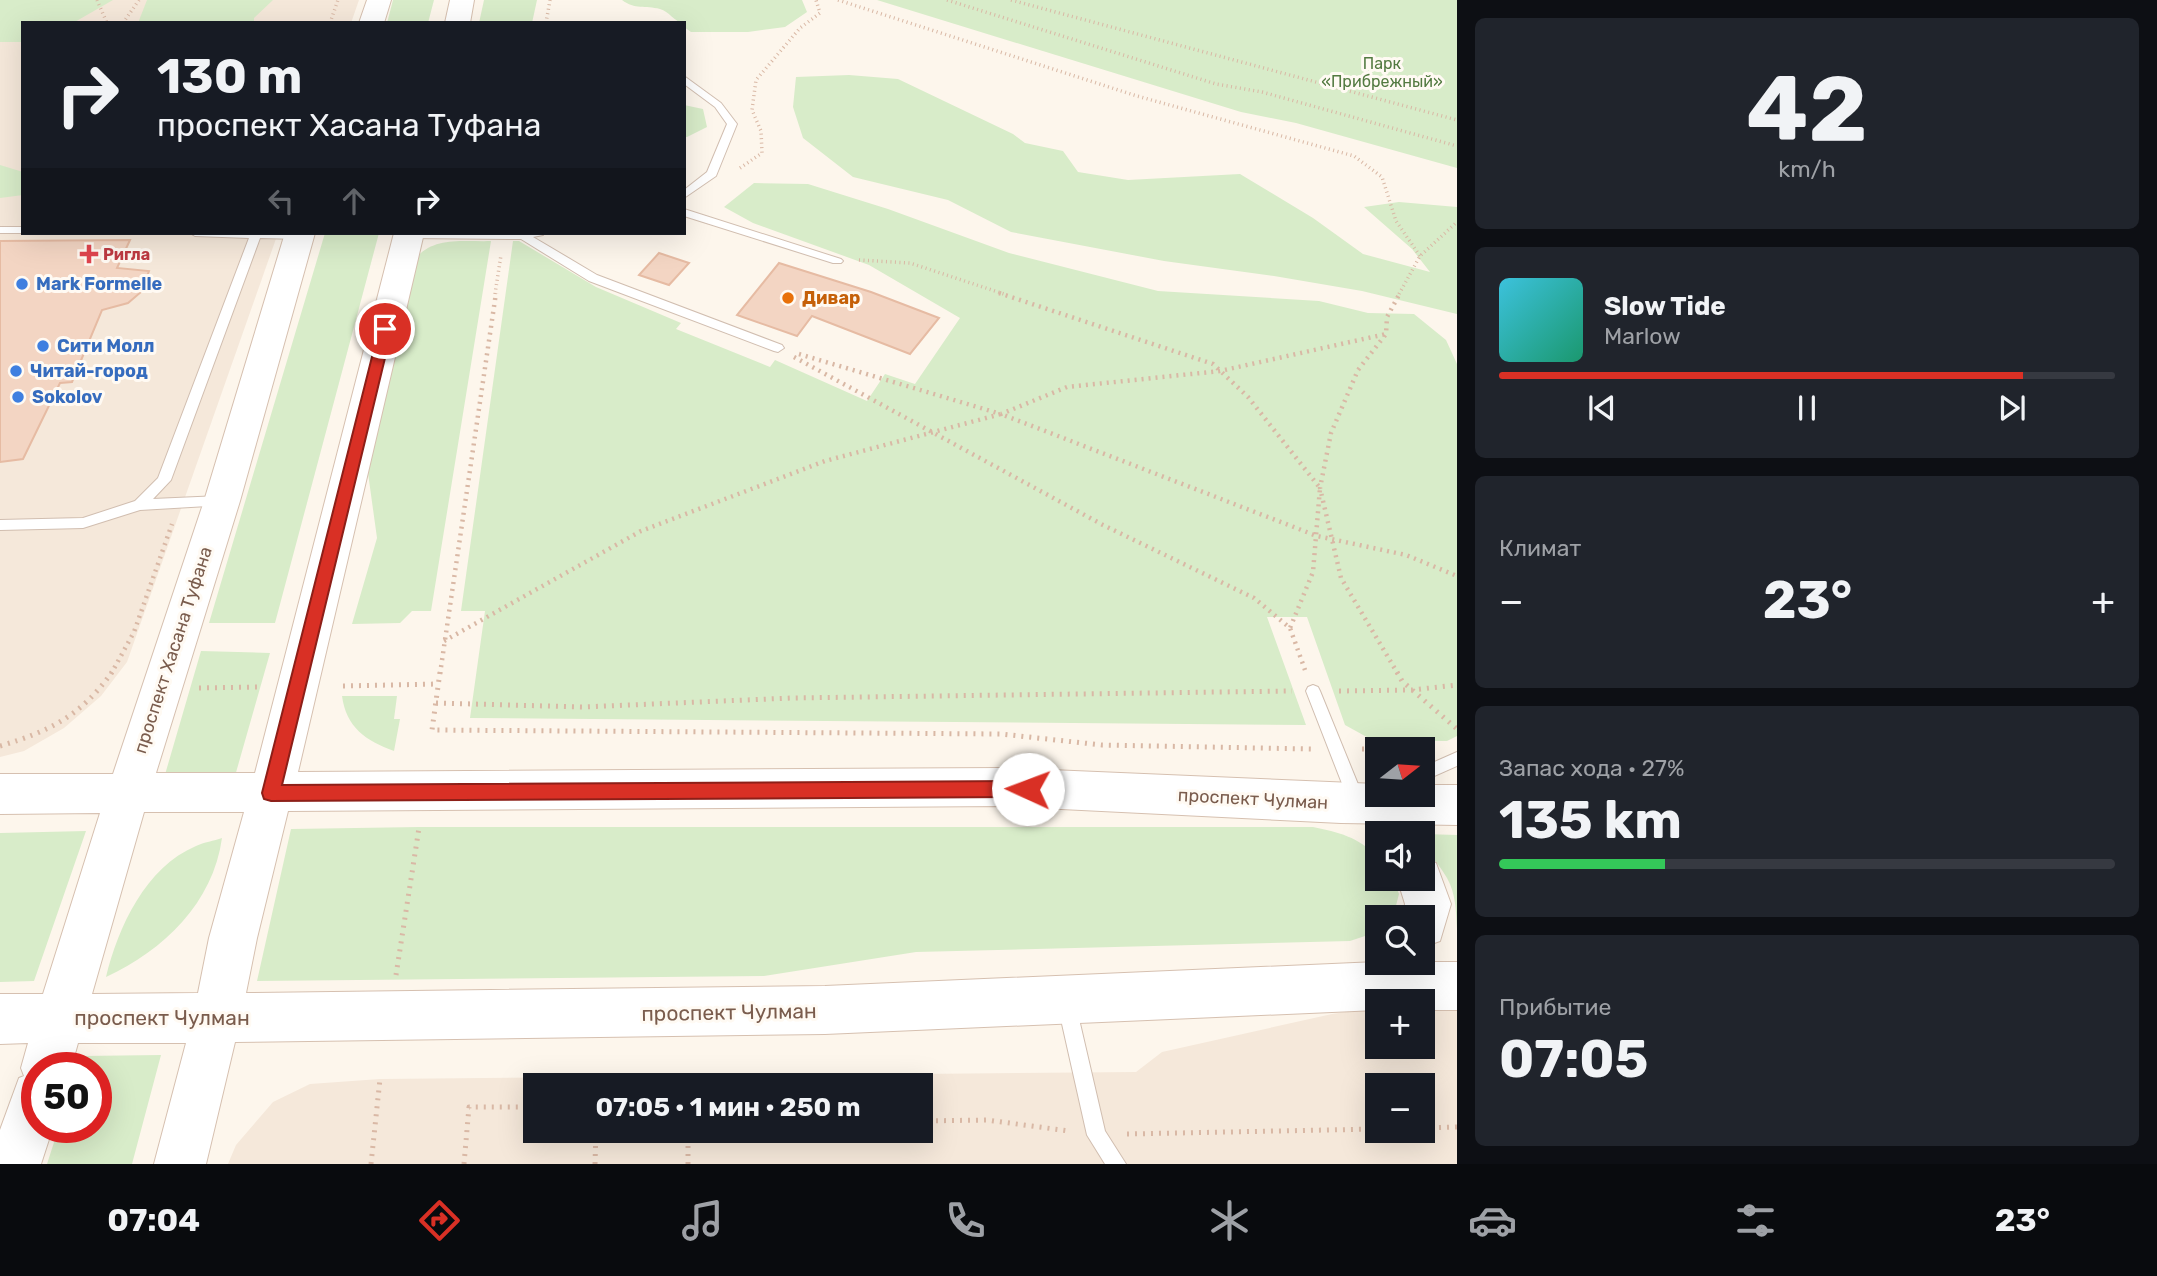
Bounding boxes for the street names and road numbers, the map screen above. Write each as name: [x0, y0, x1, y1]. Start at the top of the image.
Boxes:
street label: проспект Хасана Туфана: [129, 544, 217, 756]
street label: проспект Чулман: [1177, 784, 1329, 814]
street label: проспект Чулман: [641, 998, 817, 1026]
street label: проспект Чулман: [74, 1005, 250, 1030]

